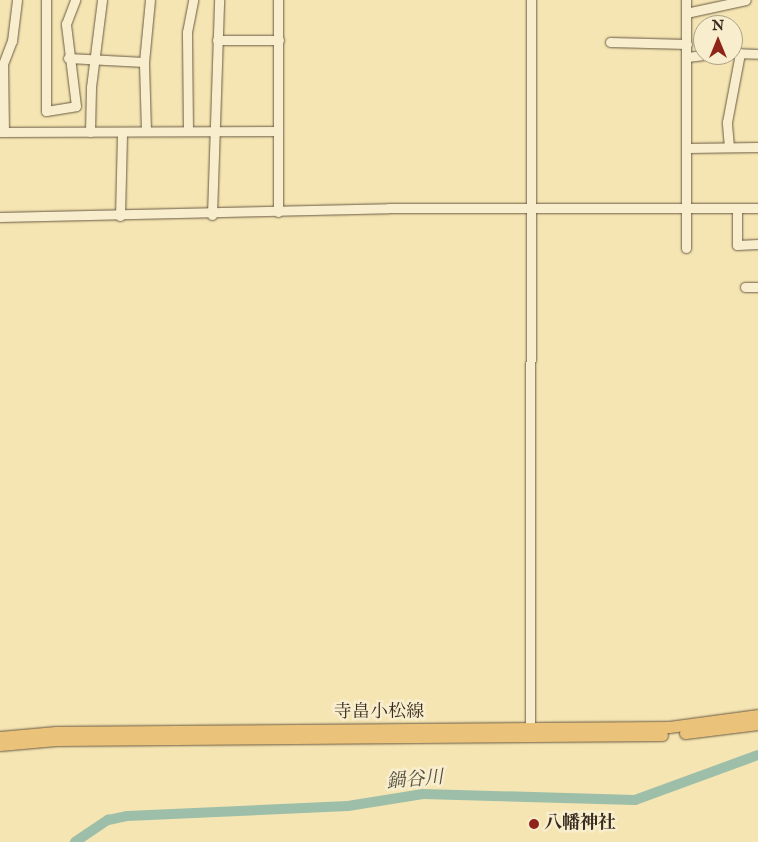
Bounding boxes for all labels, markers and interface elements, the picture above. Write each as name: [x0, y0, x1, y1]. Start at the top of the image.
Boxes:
north arrow: [693, 15, 743, 65]
text: N: [712, 17, 724, 35]
street label: 寺畠小松線: [334, 702, 424, 724]
water label: 鍋谷川: [386, 767, 444, 795]
place label: 八幡神社: [544, 813, 616, 835]
marker: 八幡神社: [528, 818, 540, 830]

